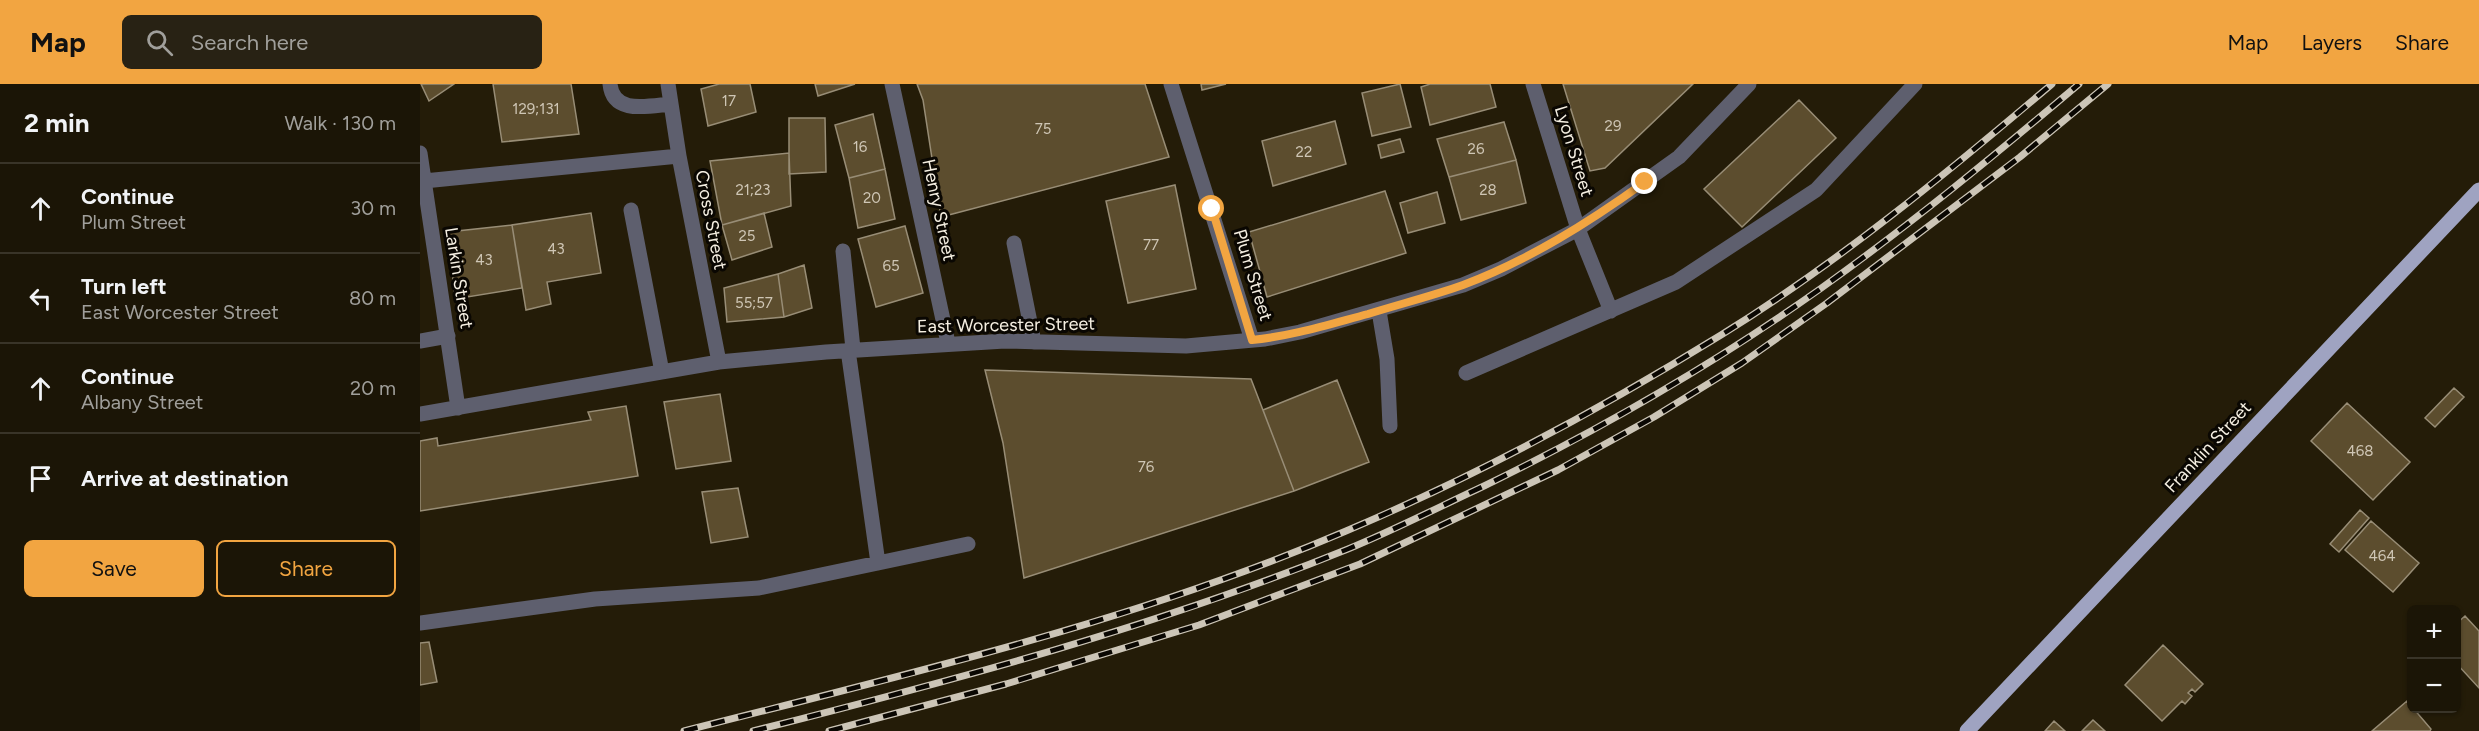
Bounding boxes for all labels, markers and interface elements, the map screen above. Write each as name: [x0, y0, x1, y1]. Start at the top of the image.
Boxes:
search box: [122, 15, 542, 69]
text: Map: [30, 25, 86, 59]
icon: search: [143, 26, 176, 59]
text: Search here: [191, 29, 308, 56]
text: Map: [2228, 30, 2268, 55]
text: Layers: [2301, 30, 2362, 55]
text: Share: [2395, 30, 2449, 55]
house number: 17: [722, 92, 736, 110]
house number: 129;131: [512, 100, 560, 118]
street label: Lyon Street: [1550, 103, 1598, 199]
text: 2 min: [24, 107, 90, 139]
text: Walk · 130 m: [284, 111, 396, 135]
house number: 29: [1605, 117, 1621, 135]
house number: 75: [1035, 120, 1051, 138]
house number: 16: [853, 138, 868, 156]
house number: 26: [1468, 140, 1485, 158]
house number: 22: [1296, 143, 1312, 161]
street label: Henry Street: [917, 157, 961, 263]
street label: Cross Street: [691, 168, 731, 272]
route end: [1631, 168, 1657, 194]
house number: 21;23: [735, 181, 771, 199]
house number: 28: [1479, 181, 1497, 199]
text: Continue: [81, 183, 174, 210]
house number: 20: [863, 189, 881, 207]
icon: ahead: [24, 192, 57, 225]
route start: [1198, 195, 1224, 221]
text: 30 m: [350, 196, 396, 220]
text: Plum Street: [81, 210, 186, 234]
street label: Larkin Street: [440, 226, 478, 330]
house number: 25: [738, 227, 756, 245]
street label: Plum Street: [1229, 227, 1277, 324]
house number: 77: [1143, 236, 1159, 254]
house number: 43: [547, 240, 565, 258]
house number: 43: [475, 251, 493, 269]
house number: 65: [882, 257, 900, 275]
text: Turn left: [81, 273, 167, 300]
icon: left: [24, 282, 57, 315]
text: 80 m: [349, 286, 396, 310]
house number: 55;57: [735, 294, 773, 312]
text: East Worcester Street: [81, 300, 279, 324]
street label: East Worcester Street: [917, 312, 1095, 338]
text: Continue: [81, 363, 174, 390]
icon: ahead: [24, 372, 57, 405]
text: 20 m: [350, 376, 396, 400]
text: Albany Street: [81, 390, 203, 414]
street label: Franklin Street: [2160, 397, 2256, 497]
house number: 468: [2346, 442, 2374, 460]
house number: 76: [1138, 458, 1155, 476]
icon: arrive: [24, 462, 57, 495]
text: Arrive at destination: [81, 465, 289, 492]
button: Save: [24, 540, 204, 597]
button: Share: [216, 540, 396, 597]
house number: 464: [2368, 547, 2396, 565]
map controls: [2407, 605, 2461, 713]
button: +: [2407, 605, 2461, 659]
button: −: [2407, 659, 2461, 713]

